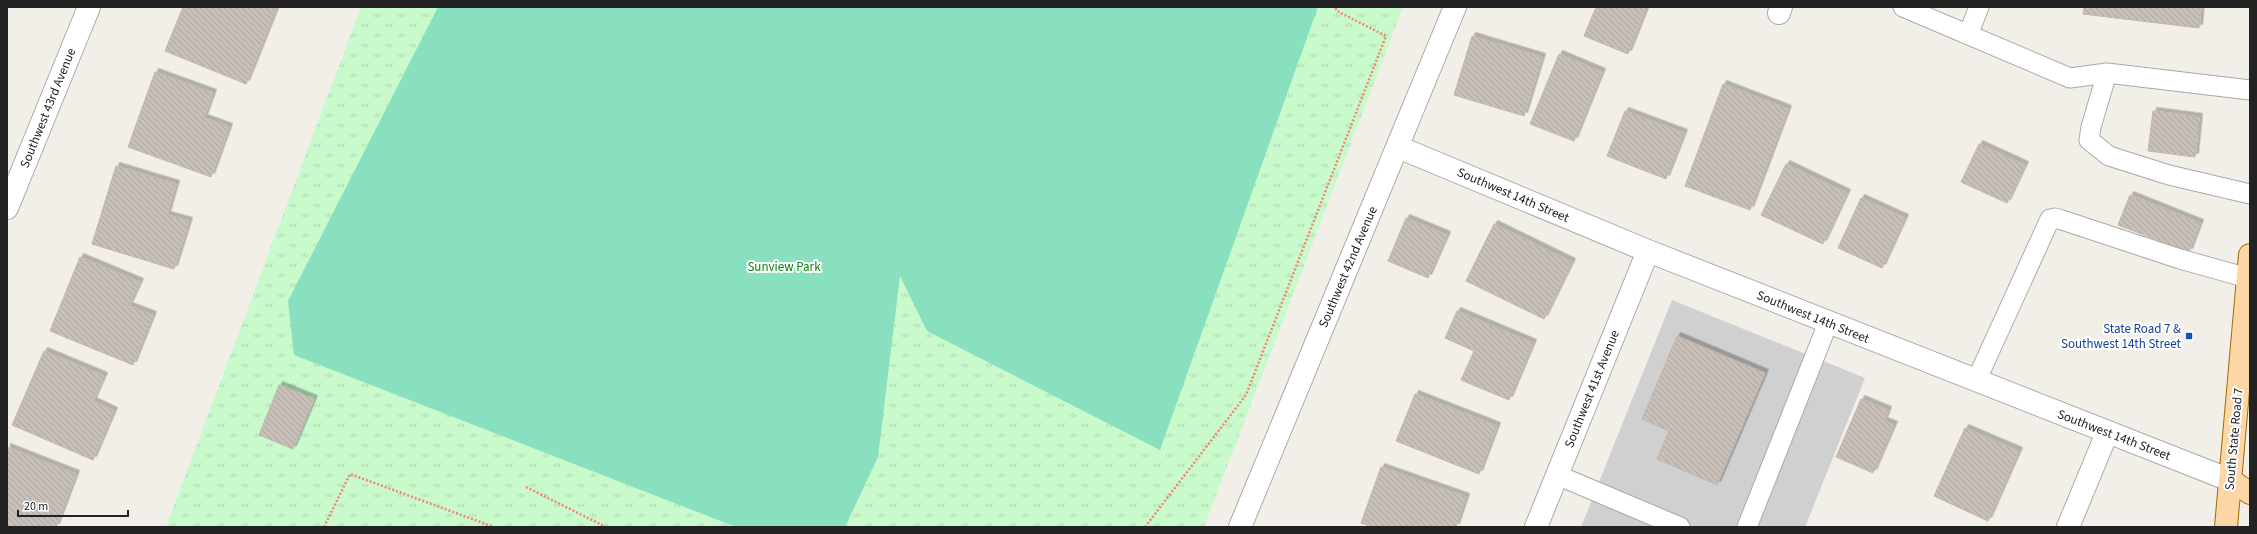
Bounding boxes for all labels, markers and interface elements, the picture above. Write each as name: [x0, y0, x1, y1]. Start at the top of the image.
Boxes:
street label: Southwest 43rd Avenue: [16, 45, 80, 171]
street label: Southwest 14th Street: [1454, 163, 1572, 227]
street label: Southwest 42nd Avenue: [1314, 203, 1382, 331]
park label: Sunview Park: [747, 258, 821, 276]
street label: Southwest 14th Street: [1754, 286, 1873, 348]
place label: State Road 7 & Southwest 14th Street: [2061, 320, 2182, 353]
street label: Southwest 41st Avenue: [1560, 327, 1624, 451]
marker: State Road 7 & Southwest 14th Street: [2184, 331, 2194, 341]
street label: South State Road 7: [2221, 387, 2247, 491]
street label: Southwest 14th Street: [2055, 405, 2174, 465]
scale bar: [18, 492, 128, 518]
text: 20 m: [24, 498, 48, 515]

